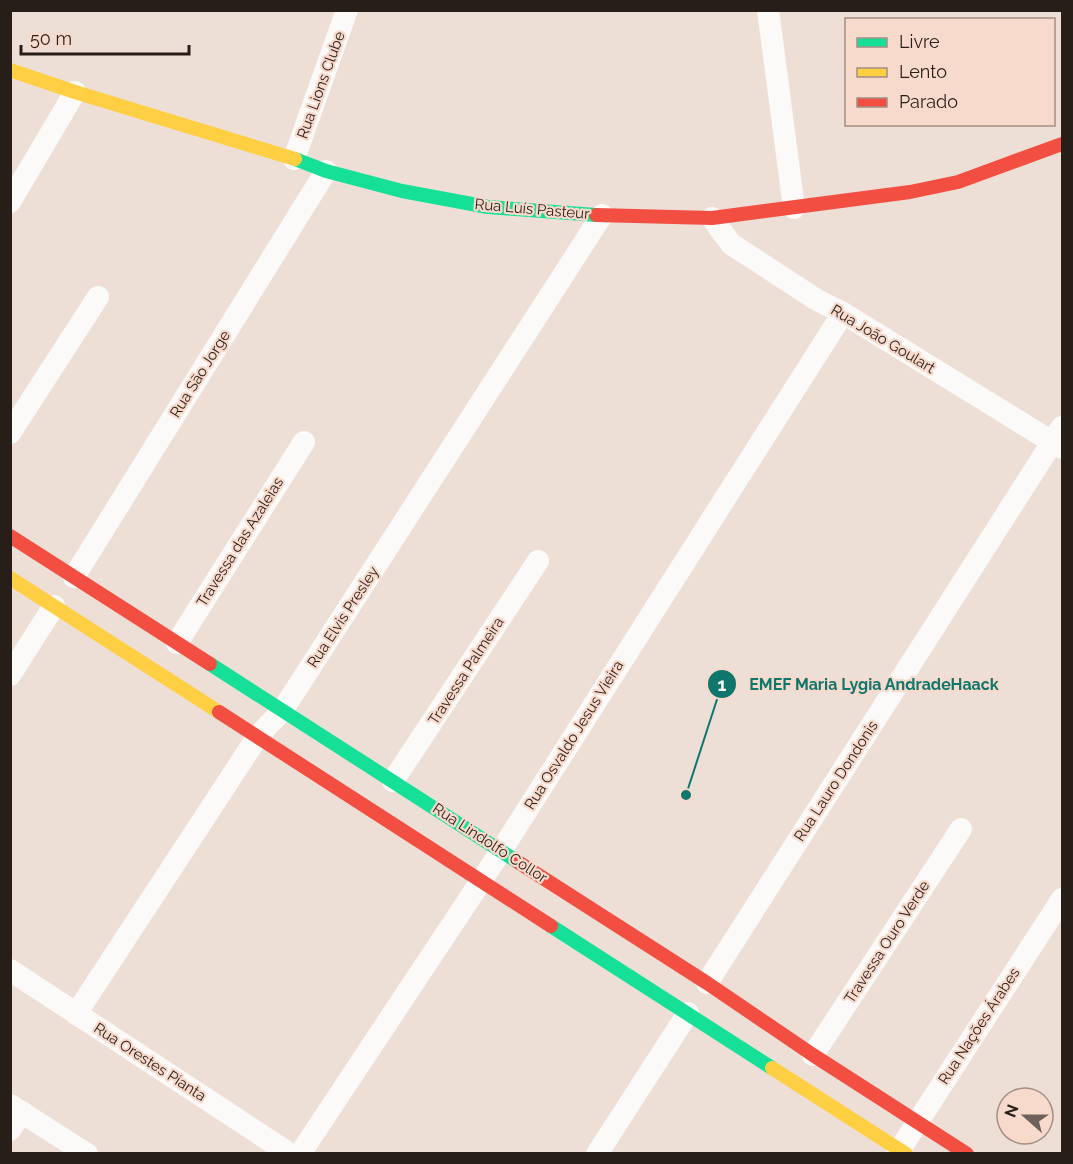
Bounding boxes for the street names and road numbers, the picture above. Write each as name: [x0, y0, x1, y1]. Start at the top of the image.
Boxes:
street label: Rua Lions Clube: [293, 29, 349, 141]
street label: Rua Luís Pasteur: [474, 195, 591, 223]
street label: Rua João Goulart: [828, 301, 938, 377]
street label: Rua São Jorge: [166, 327, 234, 421]
street label: Travessa das Azaleias: [193, 474, 287, 610]
street label: Rua Elvis Presley: [304, 563, 382, 671]
street label: Travessa Palmeira: [424, 614, 508, 728]
street label: Rua Osvaldo Jesus Vieira: [521, 657, 627, 813]
street label: Rua Lauro Dondonis: [790, 717, 882, 845]
street label: Rua Lindolfo Collor: [429, 799, 551, 887]
street label: Travessa Ouro Verde: [841, 877, 933, 1007]
street label: Rua Nações Árabes: [935, 964, 1023, 1088]
street label: Rua Orestes Pianta: [90, 1019, 210, 1105]

